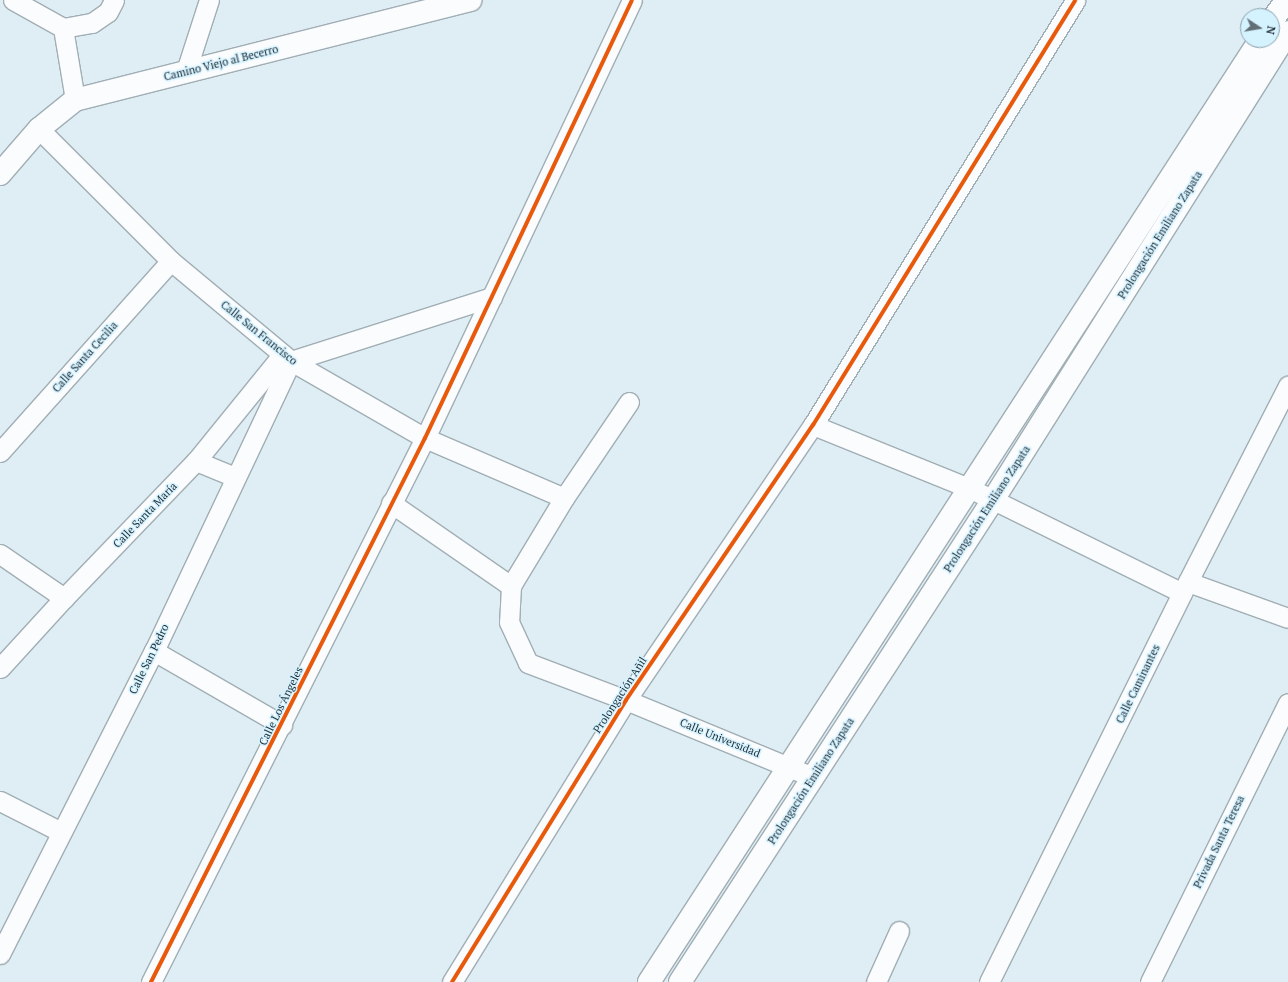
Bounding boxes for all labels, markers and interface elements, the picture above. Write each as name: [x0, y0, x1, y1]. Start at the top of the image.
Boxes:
north arrow: [1240, 8, 1280, 48]
text: N: [1263, 25, 1278, 36]
street label: Camino Viejo al Becerro: [162, 42, 280, 84]
street label: Prolongación Emiliano Zapata: [1115, 169, 1205, 301]
street label: Calle San Francisco: [218, 298, 300, 368]
street label: Calle Santa Cecilia: [50, 319, 120, 395]
street label: Prolongación Emiliano Zapata: [941, 443, 1033, 575]
street label: Calle Santa María: [110, 480, 180, 550]
street label: Calle San Pedro: [126, 622, 172, 696]
street label: Calle Caminantes: [1113, 642, 1163, 726]
street label: Prolongación Añil: [590, 654, 650, 736]
street label: Calle Los Ángeles: [256, 664, 306, 748]
street label: Prolongación Emiliano Zapata: [765, 715, 857, 847]
street label: Calle Universidad: [678, 716, 762, 760]
street label: Privada Santa Teresa: [1191, 793, 1247, 891]

